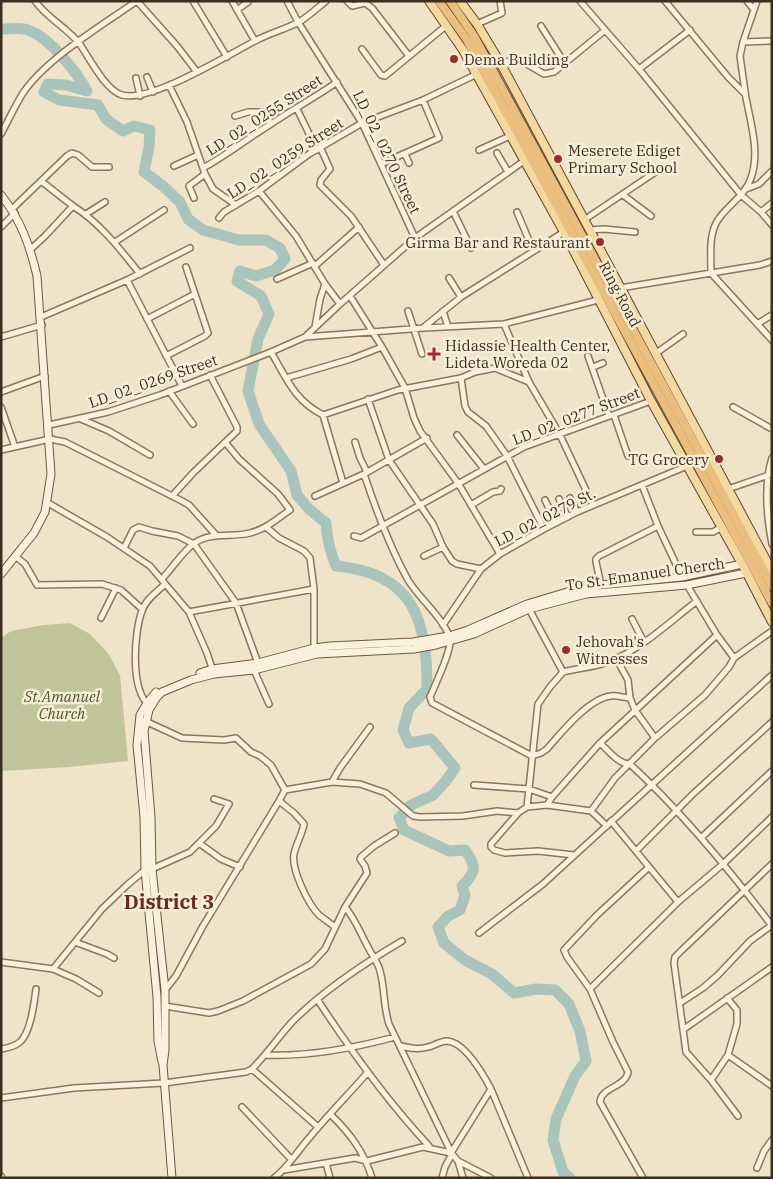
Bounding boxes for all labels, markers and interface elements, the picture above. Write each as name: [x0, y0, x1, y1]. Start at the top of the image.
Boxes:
place label: Dema Building: [464, 50, 569, 69]
marker: Dema Building: [448, 53, 460, 65]
street label: LD_02_0255 Street: [202, 70, 326, 160]
street label: LD_02_0270 Street: [349, 87, 425, 217]
street label: LD_02_0259 Street: [223, 113, 347, 203]
place label: Meserete Ediget Primary School: [568, 141, 681, 177]
marker: Meserete Ediget Primary School: [552, 153, 564, 165]
place label: Girma Bar and Restaurant: [406, 233, 590, 252]
marker: Girma Bar and Restaurant: [594, 236, 606, 248]
street label: Ring Road: [595, 258, 645, 330]
place label: Hidassie Health Center, Lideta Woreda 02: [445, 336, 610, 372]
marker: Hidassie Health Center, Lideta Woreda 02: [427, 347, 441, 361]
street label: LD_02_0269 Street: [86, 350, 220, 412]
street label: LD_02_0277 Street: [510, 383, 642, 449]
place label: TG Grocery: [628, 450, 709, 469]
marker: TG Grocery: [713, 453, 725, 465]
street label: LD_02_0279 St.: [491, 483, 599, 551]
street label: To St. Emanuel Cherch: [564, 553, 726, 595]
place label: Jehovah's Witnesses: [576, 632, 648, 668]
marker: Jehovah's Witnesses: [560, 644, 572, 656]
park label: St.Amanuel Church: [23, 687, 101, 723]
district label: District 3: [124, 888, 214, 915]

